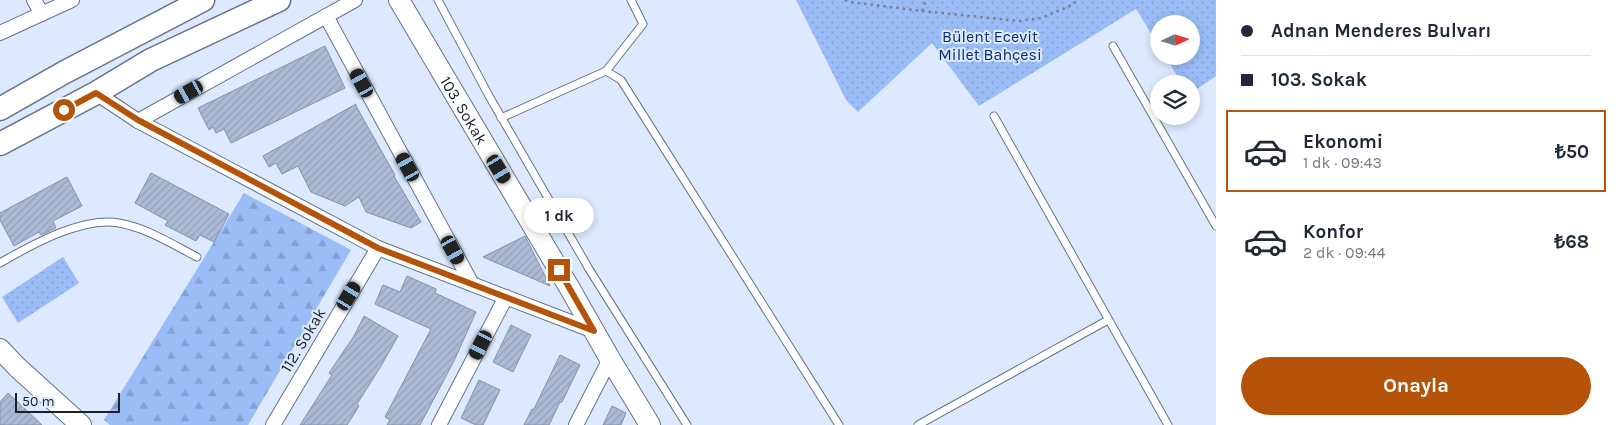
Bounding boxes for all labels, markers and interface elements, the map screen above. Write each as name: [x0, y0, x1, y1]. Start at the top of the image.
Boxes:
north arrow: [1150, 15, 1200, 65]
map controls: [1150, 15, 1200, 125]
text: Adnan Menderes Bulvarı: [1271, 20, 1491, 42]
park label: Bülent Ecevit Millet Bahçesi: [938, 27, 1042, 64]
car: [348, 66, 375, 100]
text: 103. Sokak: [1271, 69, 1367, 91]
street label: 103. Sokak: [437, 72, 492, 148]
button: layers: [1150, 75, 1200, 125]
car: [172, 78, 205, 106]
route start: [53, 99, 75, 121]
icon: car: [1243, 129, 1288, 174]
text: Ekonomi: [1303, 131, 1383, 153]
text: ₺50: [1555, 141, 1589, 163]
car: [394, 150, 421, 184]
car: [484, 152, 513, 186]
text: 1 dk · 09:43: [1303, 153, 1382, 172]
callout: 1 dk: [524, 198, 594, 232]
text: 1 dk: [544, 206, 574, 225]
icon: car: [1243, 219, 1288, 264]
text: Konfor: [1303, 221, 1363, 243]
text: ₺68: [1554, 231, 1589, 253]
car: [439, 233, 466, 267]
text: 2 dk · 09:44: [1303, 243, 1385, 262]
route end: [548, 259, 570, 281]
car: [334, 279, 363, 313]
street label: 112. Sokak: [276, 304, 330, 376]
car: [467, 328, 494, 362]
button: Onayla: [1241, 357, 1591, 415]
scale bar: [15, 390, 120, 413]
text: 50 m: [22, 393, 55, 410]

